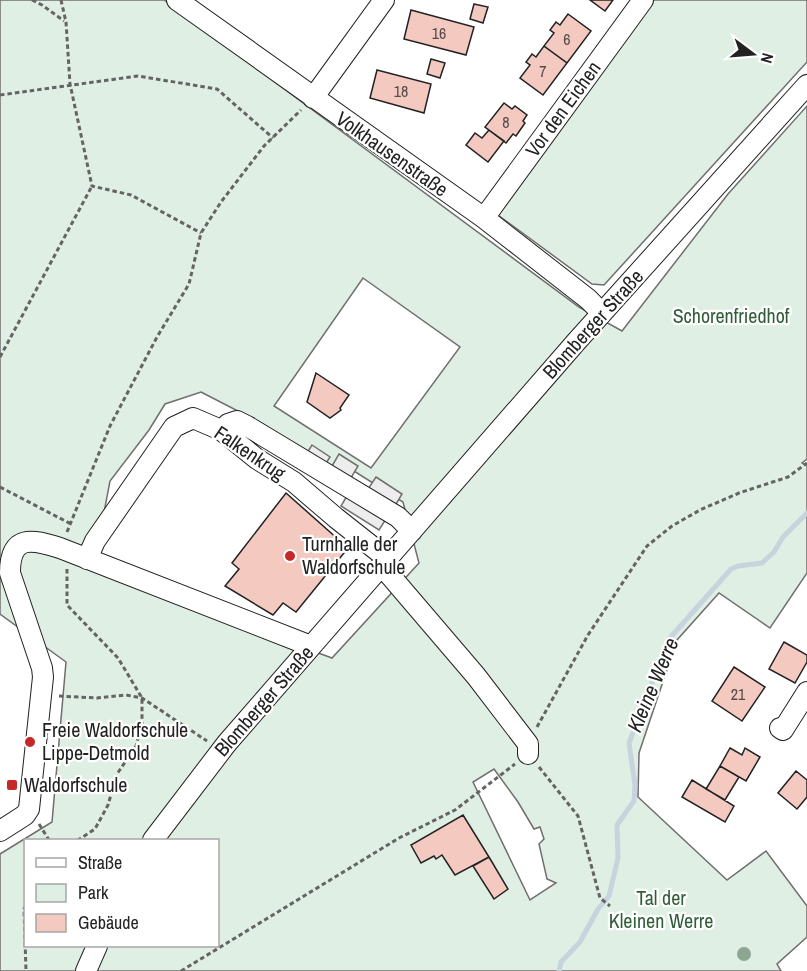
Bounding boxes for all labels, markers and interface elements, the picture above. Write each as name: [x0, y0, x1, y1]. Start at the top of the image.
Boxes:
house number: 16: [432, 22, 446, 44]
north arrow: [723, 24, 783, 84]
house number: 6: [563, 28, 571, 50]
text: N: [756, 51, 779, 66]
street label: Vor den Eichen: [519, 55, 606, 162]
house number: 7: [539, 60, 547, 82]
house number: 18: [394, 80, 408, 102]
street label: Volkhausenstraße: [331, 105, 454, 202]
house number: 8: [502, 111, 510, 133]
street label: Blomberger Straße: [536, 263, 649, 384]
park label: Schorenfriedhof: [673, 302, 790, 329]
street label: Falkenkrug: [209, 419, 291, 486]
place label: Turnhalle der Waldorfschule: [302, 530, 405, 580]
marker: Turnhalle der Waldorfschule: [283, 549, 297, 563]
water label: Kleine Werre: [620, 633, 685, 737]
street label: Blomberger Straße: [208, 640, 319, 762]
house number: 21: [731, 683, 746, 705]
place label: Freie Waldorfschule Lippe-Detmold: [42, 716, 188, 766]
marker: Freie Waldorfschule Lippe-Detmold: [23, 735, 37, 749]
place label: Waldorfschule: [24, 771, 127, 798]
marker: Waldorfschule: [5, 778, 19, 792]
legend: [24, 839, 219, 947]
text: Straße: [78, 850, 122, 875]
text: Park: [78, 880, 109, 905]
park label: Tal der Kleinen Werre: [609, 884, 713, 934]
text: Gebäude: [78, 910, 139, 935]

